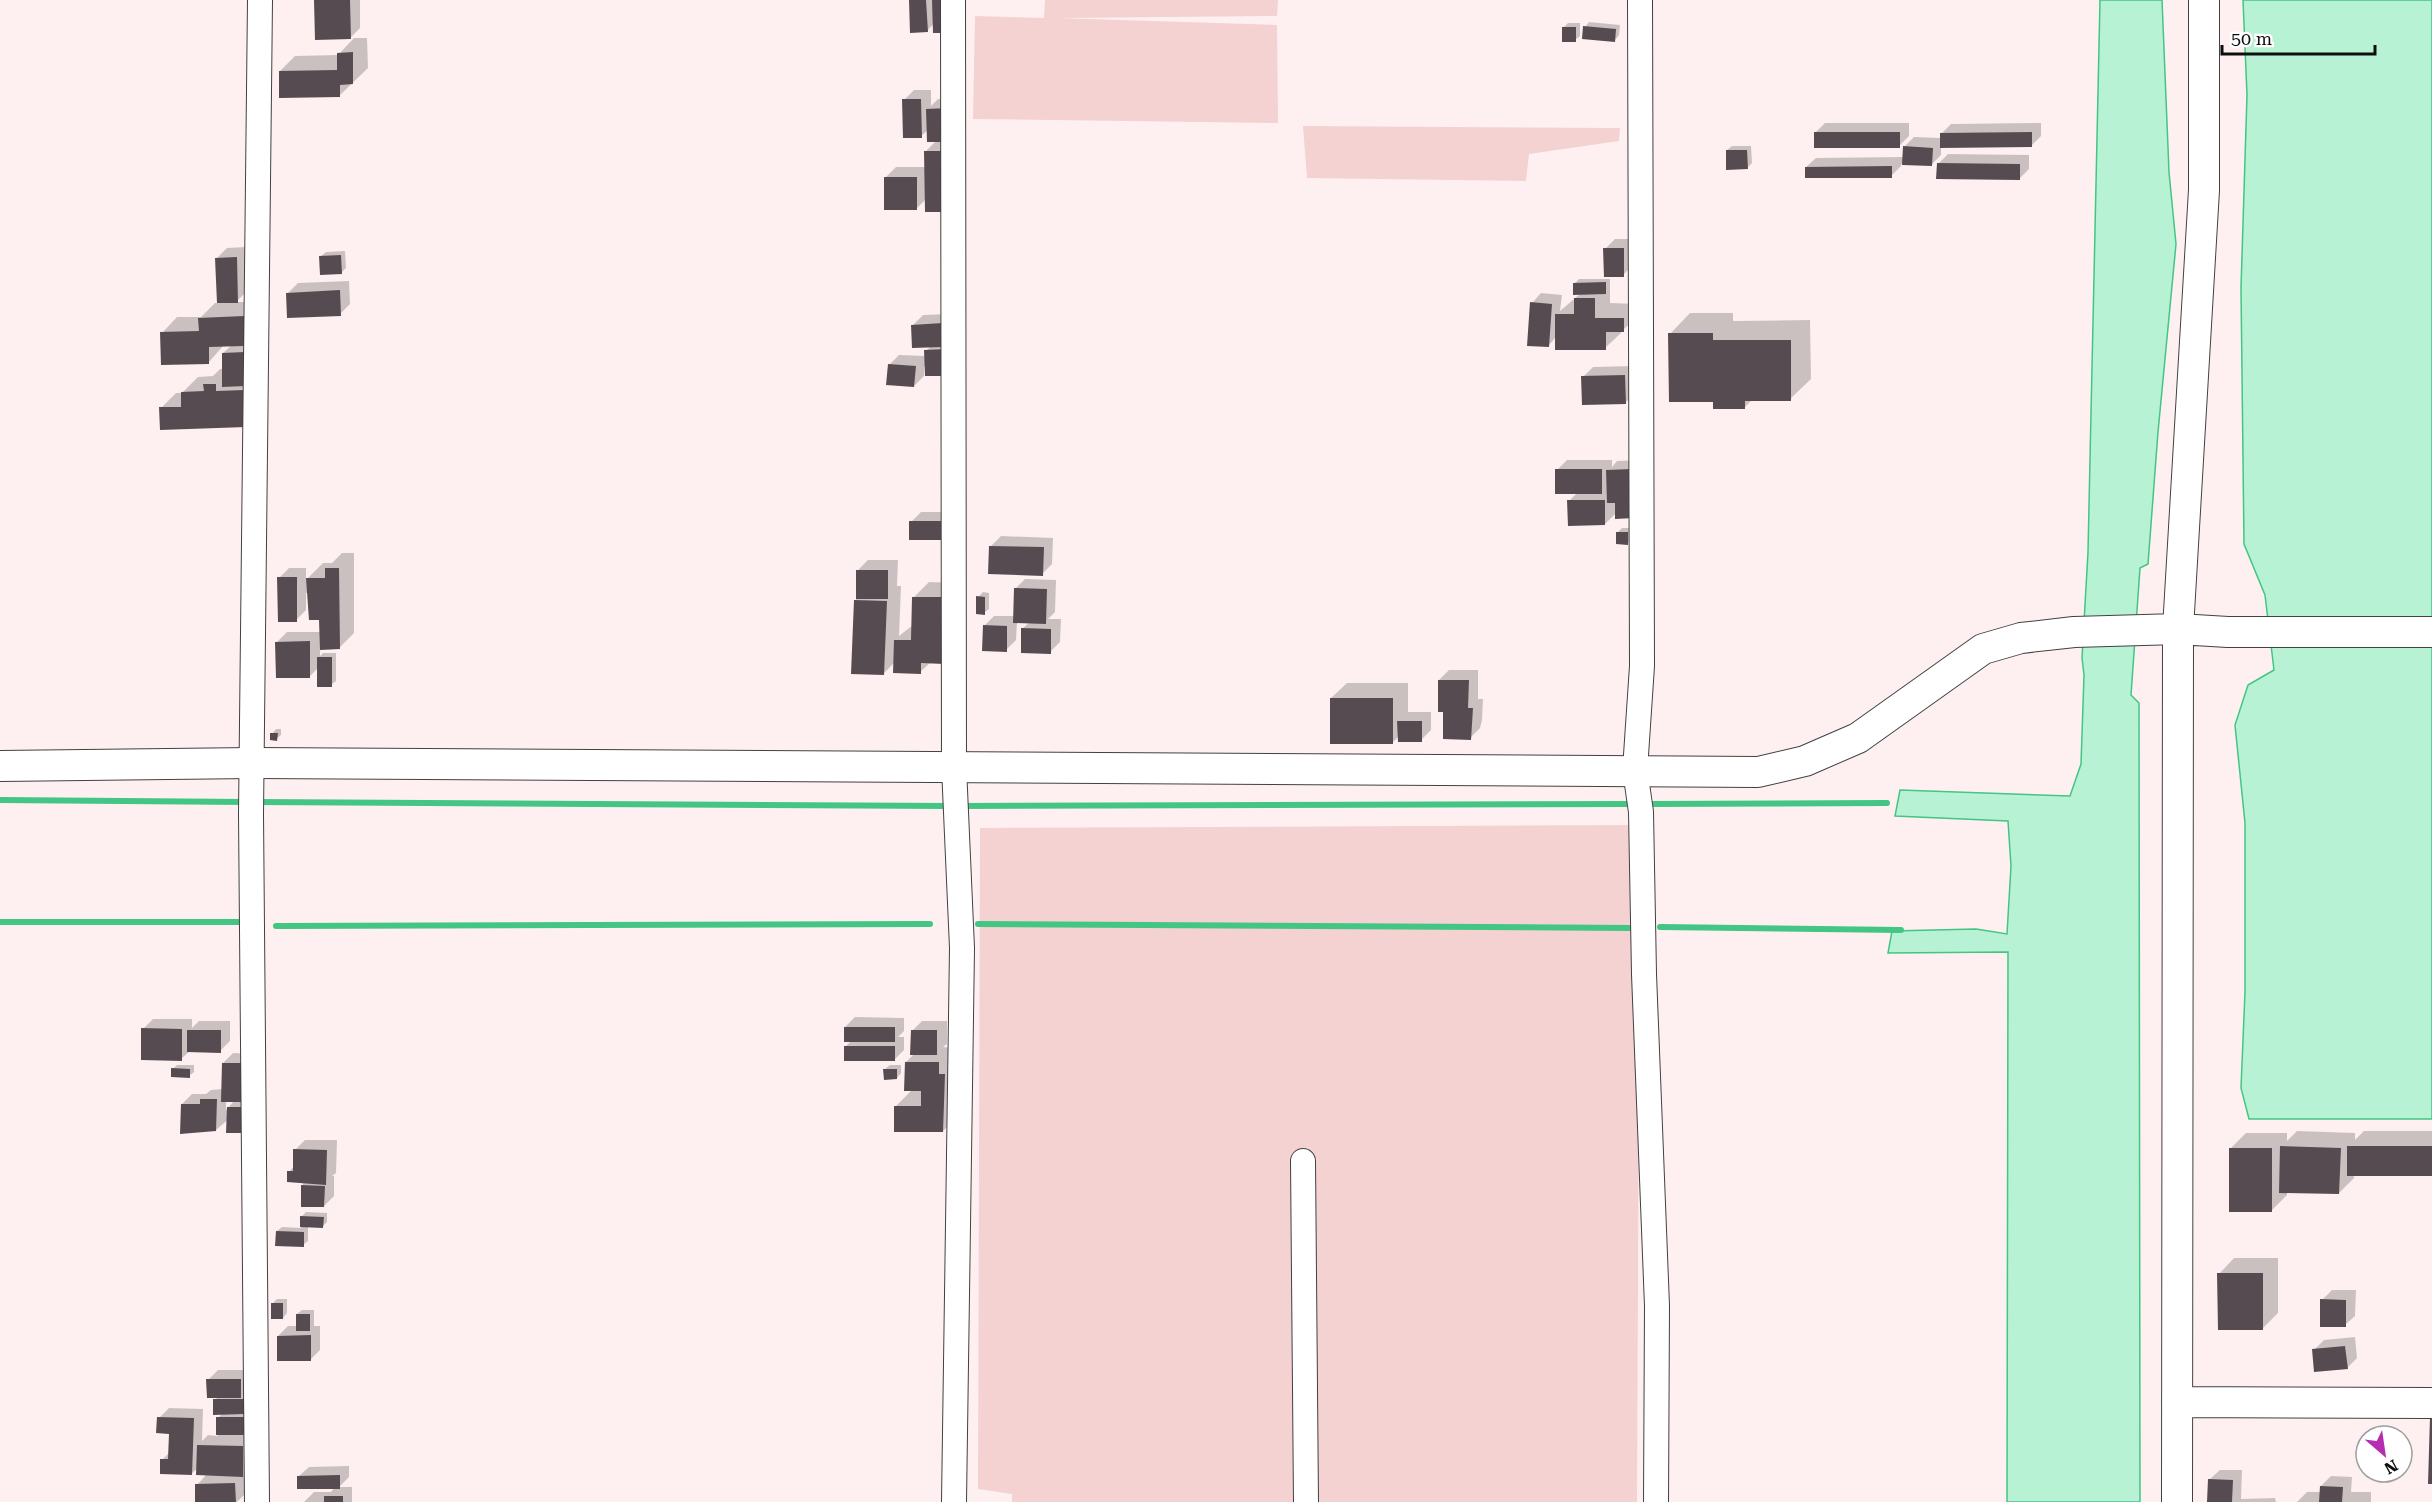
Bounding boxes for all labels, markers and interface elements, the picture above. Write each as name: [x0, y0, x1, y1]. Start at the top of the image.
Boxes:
scale bar: [2222, 18, 2375, 56]
text: 50 m: [2231, 28, 2272, 49]
north arrow: [2354, 1424, 2414, 1484]
text: N: [2381, 1455, 2401, 1478]

